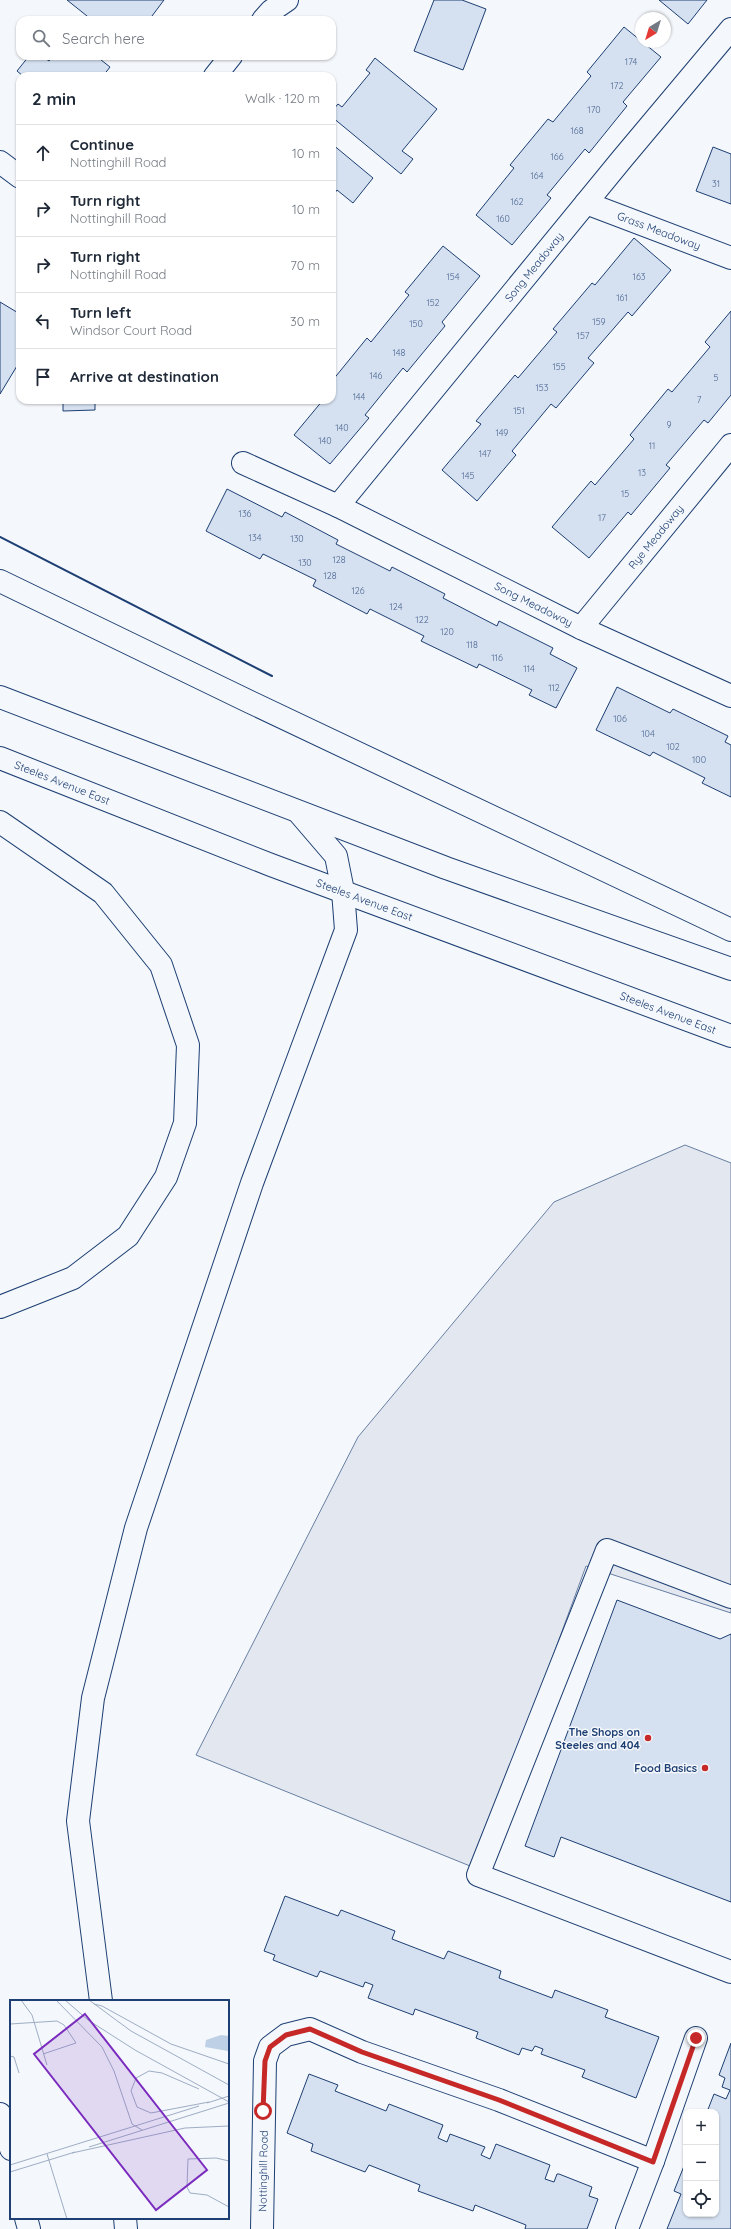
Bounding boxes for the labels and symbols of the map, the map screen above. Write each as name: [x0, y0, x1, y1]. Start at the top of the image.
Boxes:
north arrow: [635, 12, 671, 48]
house number: 174: [625, 56, 637, 67]
house number: 172: [611, 80, 623, 91]
house number: 170: [587, 104, 601, 115]
house number: 168: [570, 125, 584, 136]
house number: 166: [550, 151, 564, 162]
house number: 164: [530, 170, 544, 181]
house number: 31: [712, 178, 720, 189]
house number: 162: [510, 196, 524, 207]
street label: Grass Meadoway: [615, 208, 703, 253]
house number: 160: [496, 213, 510, 224]
street label: Song Meadoway: [502, 229, 566, 305]
house number: 154: [447, 271, 460, 282]
house number: 163: [633, 271, 646, 282]
house number: 161: [616, 292, 628, 303]
house number: 152: [426, 297, 440, 308]
house number: 159: [592, 316, 606, 327]
house number: 150: [409, 318, 423, 329]
house number: 157: [577, 330, 590, 341]
house number: 148: [393, 347, 406, 358]
house number: 155: [552, 361, 566, 372]
house number: 146: [370, 370, 383, 381]
house number: 5: [714, 372, 719, 383]
house number: 153: [536, 382, 549, 393]
house number: 144: [353, 391, 366, 402]
house number: 7: [697, 394, 702, 405]
house number: 151: [513, 405, 525, 416]
house number: 9: [666, 419, 672, 430]
house number: 140: [335, 422, 349, 433]
house number: 149: [496, 427, 508, 438]
house number: 140: [318, 435, 332, 446]
house number: 11: [649, 440, 655, 451]
house number: 147: [479, 448, 492, 459]
house number: 13: [638, 467, 646, 478]
house number: 145: [462, 470, 475, 481]
house number: 15: [621, 488, 629, 499]
street label: Rye Meadoway: [625, 502, 686, 572]
house number: 136: [239, 508, 252, 519]
house number: 17: [598, 512, 606, 523]
house number: 134: [249, 532, 262, 543]
house number: 130: [290, 533, 304, 544]
house number: 128: [332, 554, 346, 565]
house number: 130: [298, 557, 312, 568]
house number: 128: [323, 570, 337, 581]
street label: Song Meadoway: [492, 579, 575, 630]
house number: 126: [351, 585, 365, 596]
house number: 124: [390, 601, 403, 612]
house number: 122: [415, 614, 429, 625]
house number: 120: [440, 626, 454, 637]
house number: 118: [466, 639, 478, 650]
house number: 116: [491, 652, 503, 663]
house number: 114: [523, 663, 535, 674]
house number: 112: [548, 682, 560, 693]
house number: 106: [613, 713, 627, 724]
house number: 104: [641, 728, 655, 739]
house number: 102: [666, 741, 680, 752]
house number: 100: [692, 754, 706, 765]
street label: Steeles Avenue East: [12, 757, 112, 808]
street label: Steeles Avenue East: [314, 875, 415, 924]
street label: Steeles Avenue East: [618, 988, 718, 1037]
place label: The Shops on Steeles and 404: [555, 1725, 641, 1752]
marker: The Shops on Steeles and 404: [643, 1733, 653, 1743]
place label: Food Basics: [634, 1761, 697, 1775]
marker: Food Basics: [700, 1763, 710, 1773]
inset map: [10, 2000, 229, 2219]
route end: [687, 2029, 705, 2047]
route start: [254, 2102, 272, 2120]
street label: Nottinghill Road: [255, 2130, 271, 2212]

